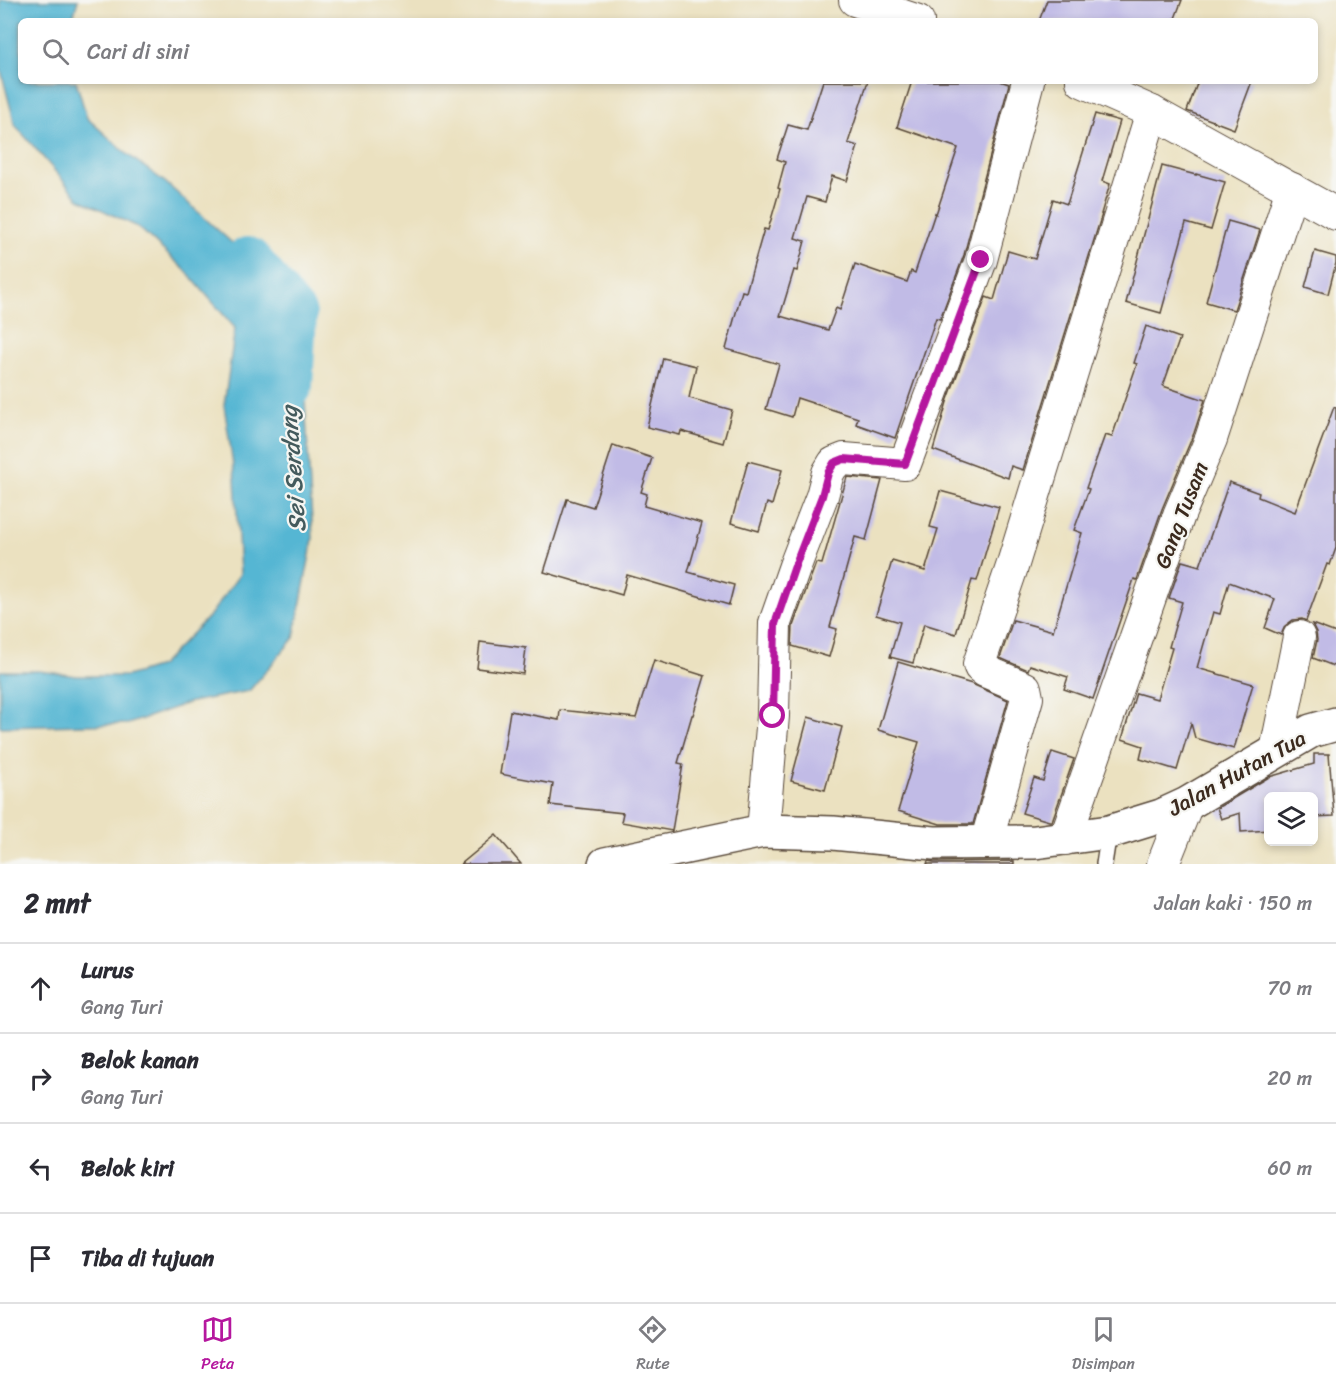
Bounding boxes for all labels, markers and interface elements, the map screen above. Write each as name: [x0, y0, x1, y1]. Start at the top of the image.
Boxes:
search box: [18, 18, 1318, 84]
text: Cari di sini: [87, 32, 189, 71]
icon: search: [39, 35, 72, 68]
route end: [967, 246, 993, 272]
water label: Sei Serdang: [268, 403, 318, 534]
street label: Gang Tusam: [1143, 456, 1219, 574]
route start: [759, 702, 785, 728]
street label: Jalan Hutan Tua: [1160, 719, 1313, 828]
map controls: [1264, 792, 1318, 846]
button: layers: [1264, 792, 1318, 846]
text: 2 mnt: [24, 880, 90, 926]
text: Jalan kaki · 150 m: [1154, 886, 1312, 921]
text: Lurus: [81, 951, 134, 990]
text: 70 m: [1267, 971, 1312, 1006]
icon: ahead: [24, 972, 57, 1005]
text: Gang Turi: [81, 990, 163, 1025]
text: Belok kanan: [81, 1041, 199, 1080]
text: 20 m: [1267, 1061, 1312, 1096]
icon: right: [24, 1062, 57, 1095]
text: Gang Turi: [81, 1080, 163, 1115]
text: Belok kiri: [81, 1149, 174, 1188]
text: 60 m: [1267, 1151, 1312, 1186]
icon: left: [24, 1152, 57, 1185]
text: Tiba di tujuan: [81, 1239, 214, 1278]
icon: arrive: [24, 1242, 57, 1275]
tab: Peta: [201, 1313, 234, 1378]
tab: Rute: [636, 1313, 670, 1378]
tab: Disimpan: [1072, 1313, 1135, 1378]

